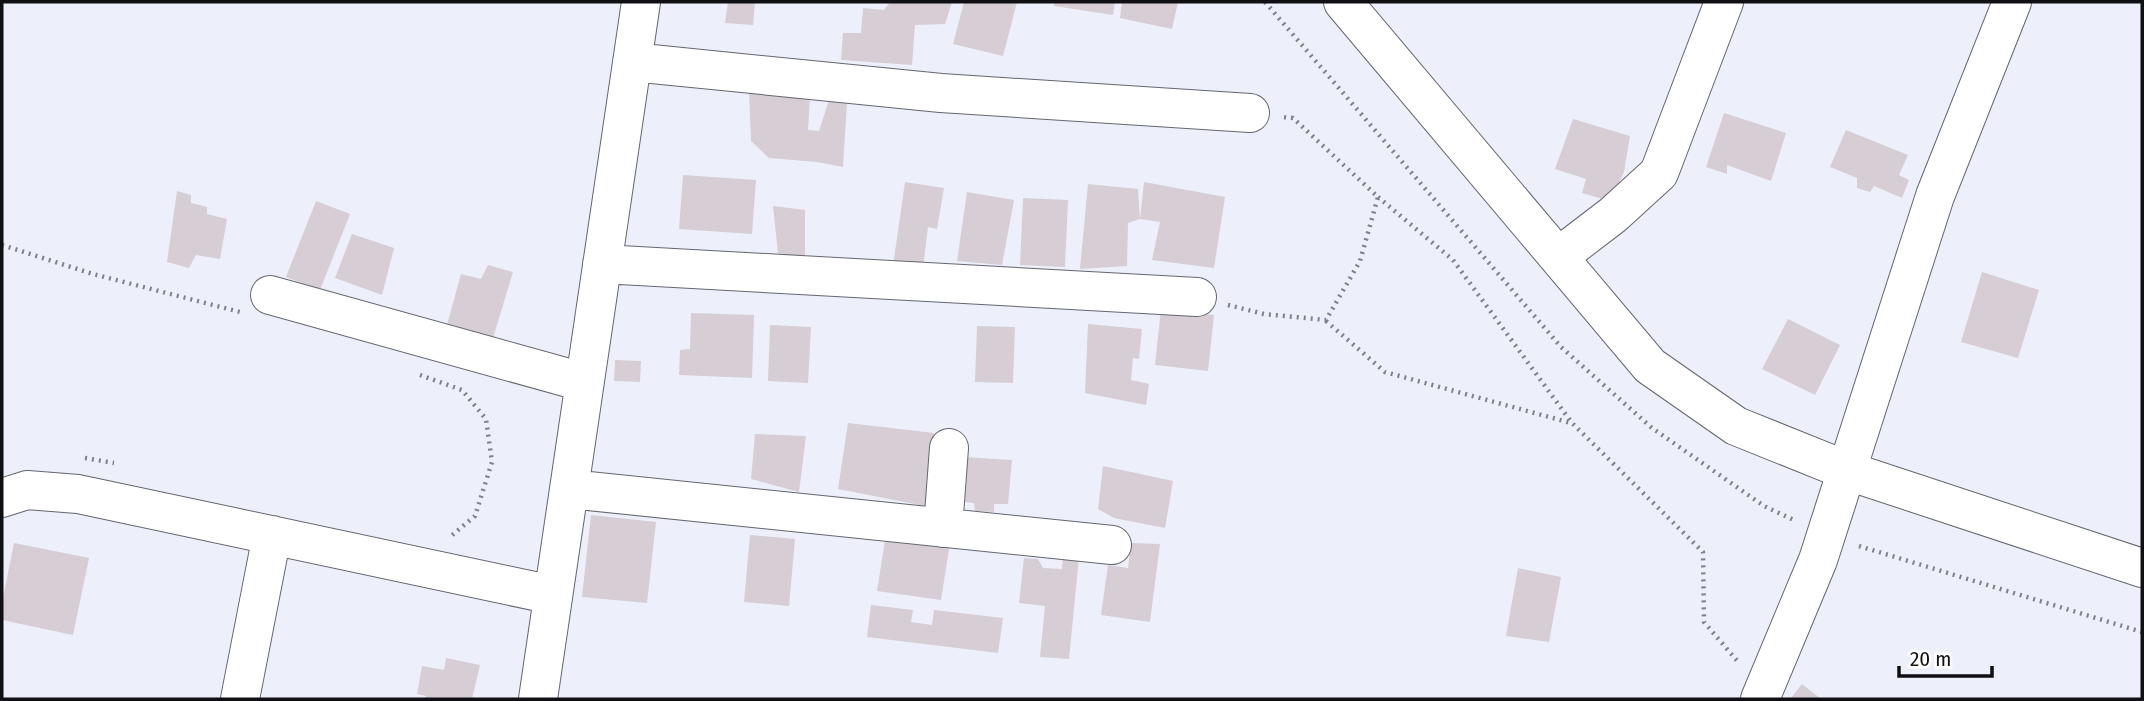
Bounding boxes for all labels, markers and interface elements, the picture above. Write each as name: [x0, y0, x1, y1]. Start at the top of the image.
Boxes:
scale bar: [1899, 634, 1992, 678]
text: 20 m: [1910, 646, 1951, 672]

